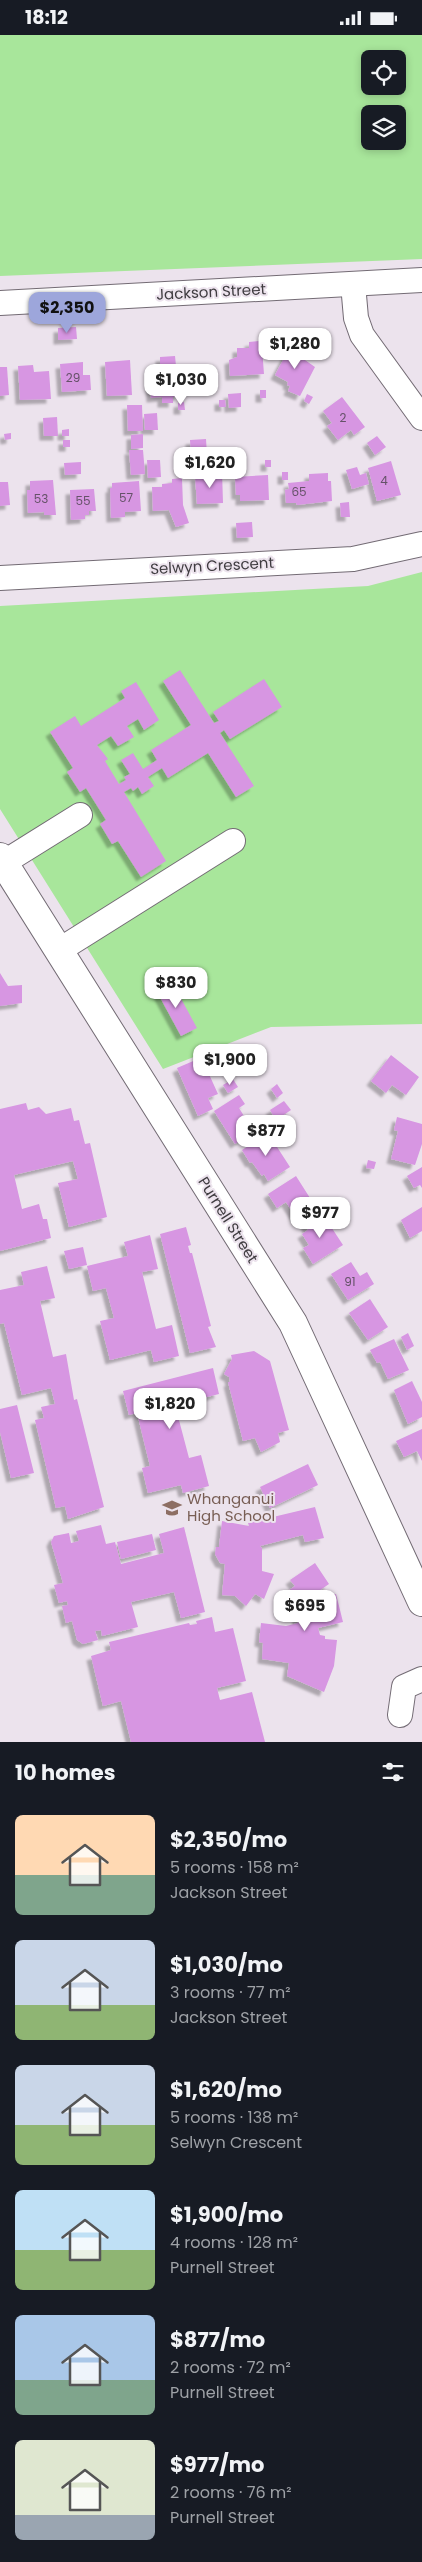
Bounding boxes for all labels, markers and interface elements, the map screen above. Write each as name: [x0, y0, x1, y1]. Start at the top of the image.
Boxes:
text: 18:12: [25, 4, 68, 31]
map controls: [361, 50, 406, 150]
button: locate: [361, 50, 406, 95]
button: layers: [361, 105, 406, 150]
street label: Jackson Street: [156, 278, 266, 305]
pin: $2,350: [26, 291, 108, 334]
text: $2,350: [40, 296, 94, 319]
pin: $1,280: [254, 327, 336, 370]
text: $1,280: [269, 332, 321, 355]
pin: $1,030: [140, 363, 222, 406]
text: $1,030: [155, 368, 207, 391]
house number: 29: [66, 369, 80, 386]
house number: 2: [340, 409, 347, 426]
pin: $1,620: [169, 447, 251, 489]
text: $1,620: [185, 451, 235, 474]
house number: 4: [380, 472, 388, 489]
house number: 65: [291, 483, 307, 500]
house number: 57: [119, 489, 133, 506]
house number: 53: [34, 490, 48, 507]
house number: 55: [75, 492, 91, 509]
street label: Selwyn Crescent: [150, 552, 274, 579]
pin: $830: [146, 967, 206, 1009]
text: $830: [155, 971, 197, 994]
pin: $1,900: [189, 1043, 271, 1086]
text: $1,900: [204, 1048, 256, 1071]
pin: $877: [236, 1115, 296, 1157]
text: $877: [247, 1119, 285, 1142]
street label: Purnell Street: [194, 1173, 263, 1267]
pin: $977: [290, 1197, 350, 1239]
text: $977: [301, 1201, 339, 1224]
house number: 91: [344, 1273, 356, 1290]
pin: $1,820: [129, 1387, 211, 1430]
text: $1,820: [144, 1392, 196, 1415]
place label: Whanganui High School: [187, 1488, 275, 1526]
school or university icon: Whanganui High School: [161, 1497, 183, 1519]
pin: $695: [275, 1589, 335, 1632]
text: $695: [285, 1594, 325, 1617]
text: 10 homes: [15, 1758, 115, 1787]
icon: filters: [379, 1758, 407, 1786]
text: $2,350/mo: [170, 1825, 287, 1854]
icon: home: [55, 1835, 115, 1895]
text: 5 rooms · 158 m²: [170, 1856, 299, 1879]
text: Jackson Street: [170, 1881, 287, 1904]
text: $1,030/mo: [170, 1950, 283, 1979]
icon: home: [55, 1960, 115, 2020]
text: 3 rooms · 77 m²: [170, 1981, 290, 2004]
text: Jackson Street: [170, 2006, 287, 2029]
text: $1,620/mo: [170, 2075, 282, 2104]
icon: home: [55, 2085, 115, 2145]
text: 5 rooms · 138 m²: [170, 2106, 298, 2129]
text: Selwyn Crescent: [170, 2131, 302, 2154]
text: $1,900/mo: [170, 2200, 283, 2229]
icon: home: [55, 2210, 115, 2270]
text: 4 rooms · 128 m²: [170, 2231, 298, 2254]
text: Purnell Street: [170, 2256, 275, 2279]
text: $877/mo: [170, 2325, 265, 2354]
icon: home: [55, 2335, 115, 2395]
text: 2 rooms · 72 m²: [170, 2356, 291, 2379]
text: Purnell Street: [170, 2381, 275, 2404]
text: $977/mo: [170, 2450, 264, 2479]
icon: home: [55, 2460, 115, 2520]
text: 2 rooms · 76 m²: [170, 2481, 292, 2504]
text: Purnell Street: [170, 2506, 275, 2529]

